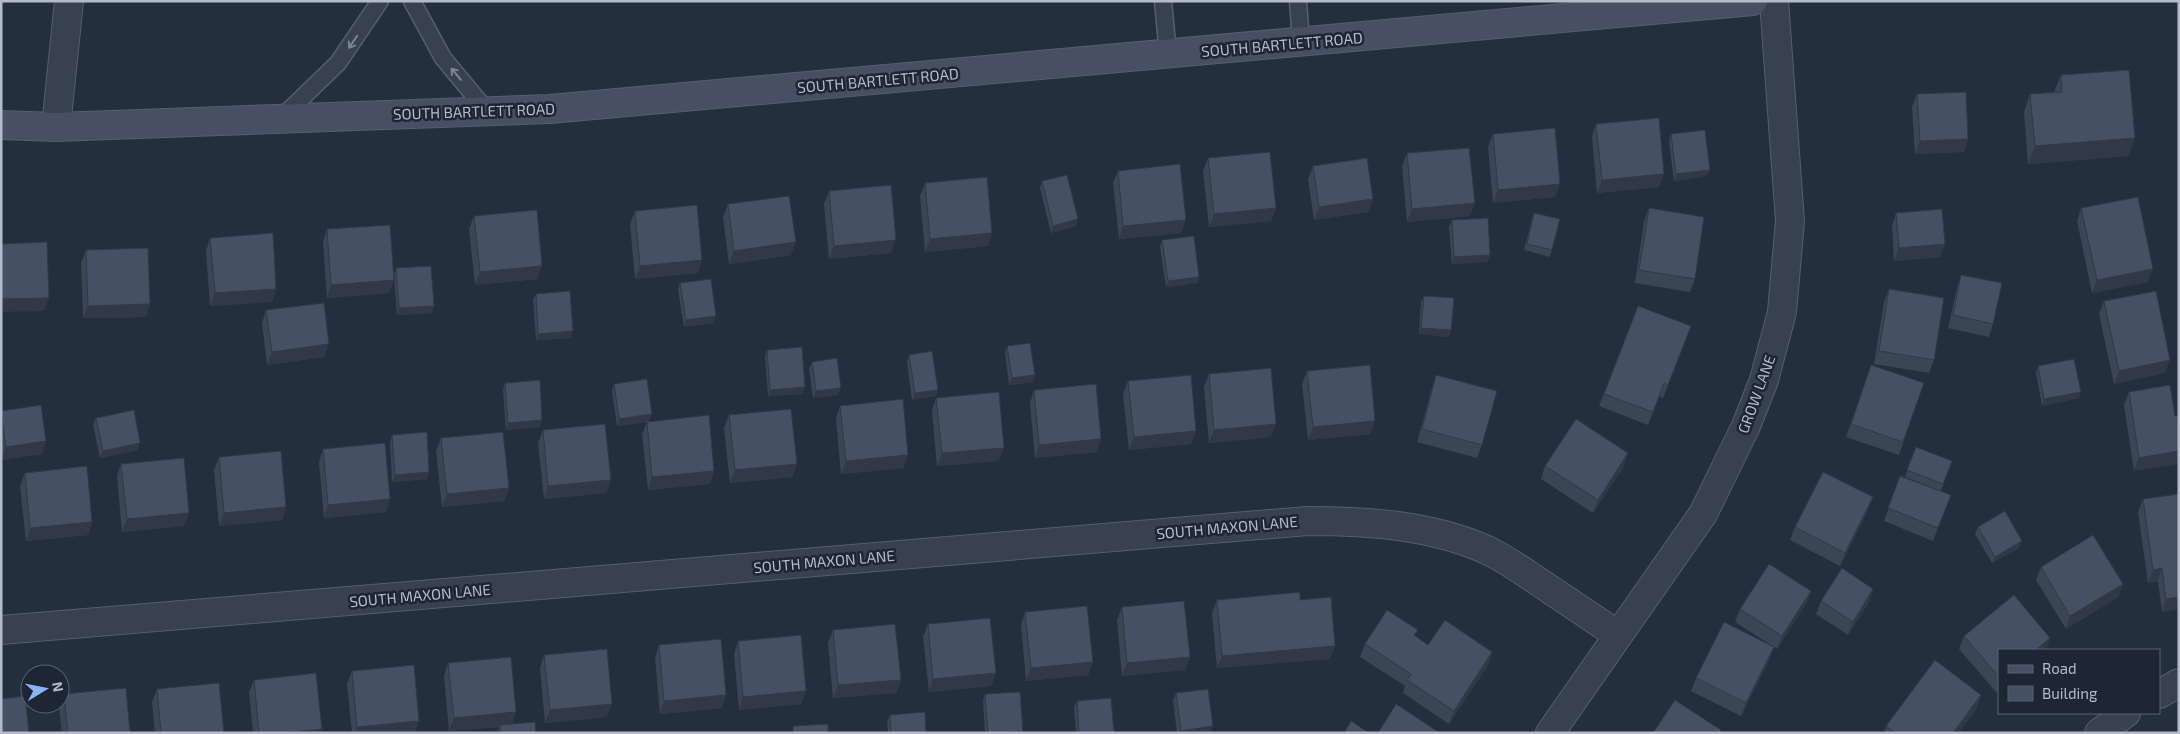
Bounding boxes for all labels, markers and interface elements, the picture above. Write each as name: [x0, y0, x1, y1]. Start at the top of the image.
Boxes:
street label: SOUTH BARTLETT ROAD: [1201, 28, 1364, 60]
one-way arrow: [348, 34, 358, 48]
street label: SOUTH BARTLETT ROAD: [797, 64, 960, 96]
one-way arrow: [451, 68, 462, 81]
street label: SOUTH BARTLETT ROAD: [393, 99, 555, 123]
street label: GROW LANE: [1734, 352, 1778, 436]
street label: SOUTH MAXON LANE: [1156, 512, 1298, 542]
street label: SOUTH MAXON LANE: [753, 546, 895, 576]
street label: SOUTH MAXON LANE: [349, 580, 491, 610]
legend: [1998, 649, 2160, 714]
text: Road: [2042, 659, 2077, 677]
north arrow: [20, 664, 70, 714]
text: N: [49, 680, 68, 693]
text: Building: [2042, 684, 2098, 702]

